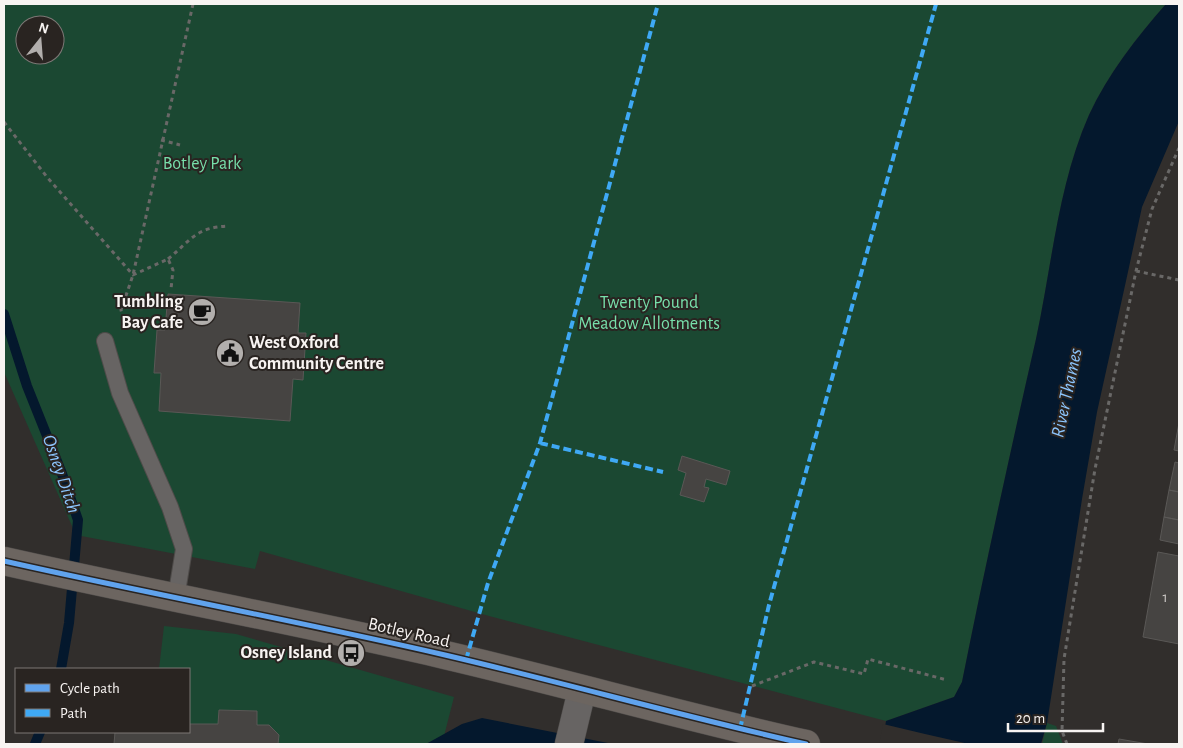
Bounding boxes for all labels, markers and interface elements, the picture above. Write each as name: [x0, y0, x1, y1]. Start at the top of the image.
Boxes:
north arrow: [15, 15, 65, 65]
text: N: [37, 20, 50, 37]
park label: Botley Park: [163, 155, 242, 173]
place label: Tumbling Bay Cafe: [114, 293, 184, 332]
park label: Twenty Pound Meadow Allotments: [578, 294, 720, 333]
cafe icon: Tumbling Bay Cafe: [187, 297, 217, 327]
place label: West Oxford Community Centre: [249, 334, 384, 373]
public building icon: West Oxford Community Centre: [215, 338, 245, 368]
water label: River Thames: [1048, 347, 1086, 439]
water label: Osney Ditch: [39, 432, 83, 516]
house number: 1: [1162, 590, 1168, 605]
street label: Botley Road: [366, 615, 452, 651]
bus stop icon: Osney Island: [336, 638, 366, 668]
place label: Osney Island: [240, 644, 333, 662]
legend: [15, 668, 190, 733]
text: Cycle path: [60, 681, 120, 696]
scale bar: [1008, 700, 1103, 732]
text: Path: [60, 706, 87, 721]
text: 20 m: [1016, 711, 1045, 726]

